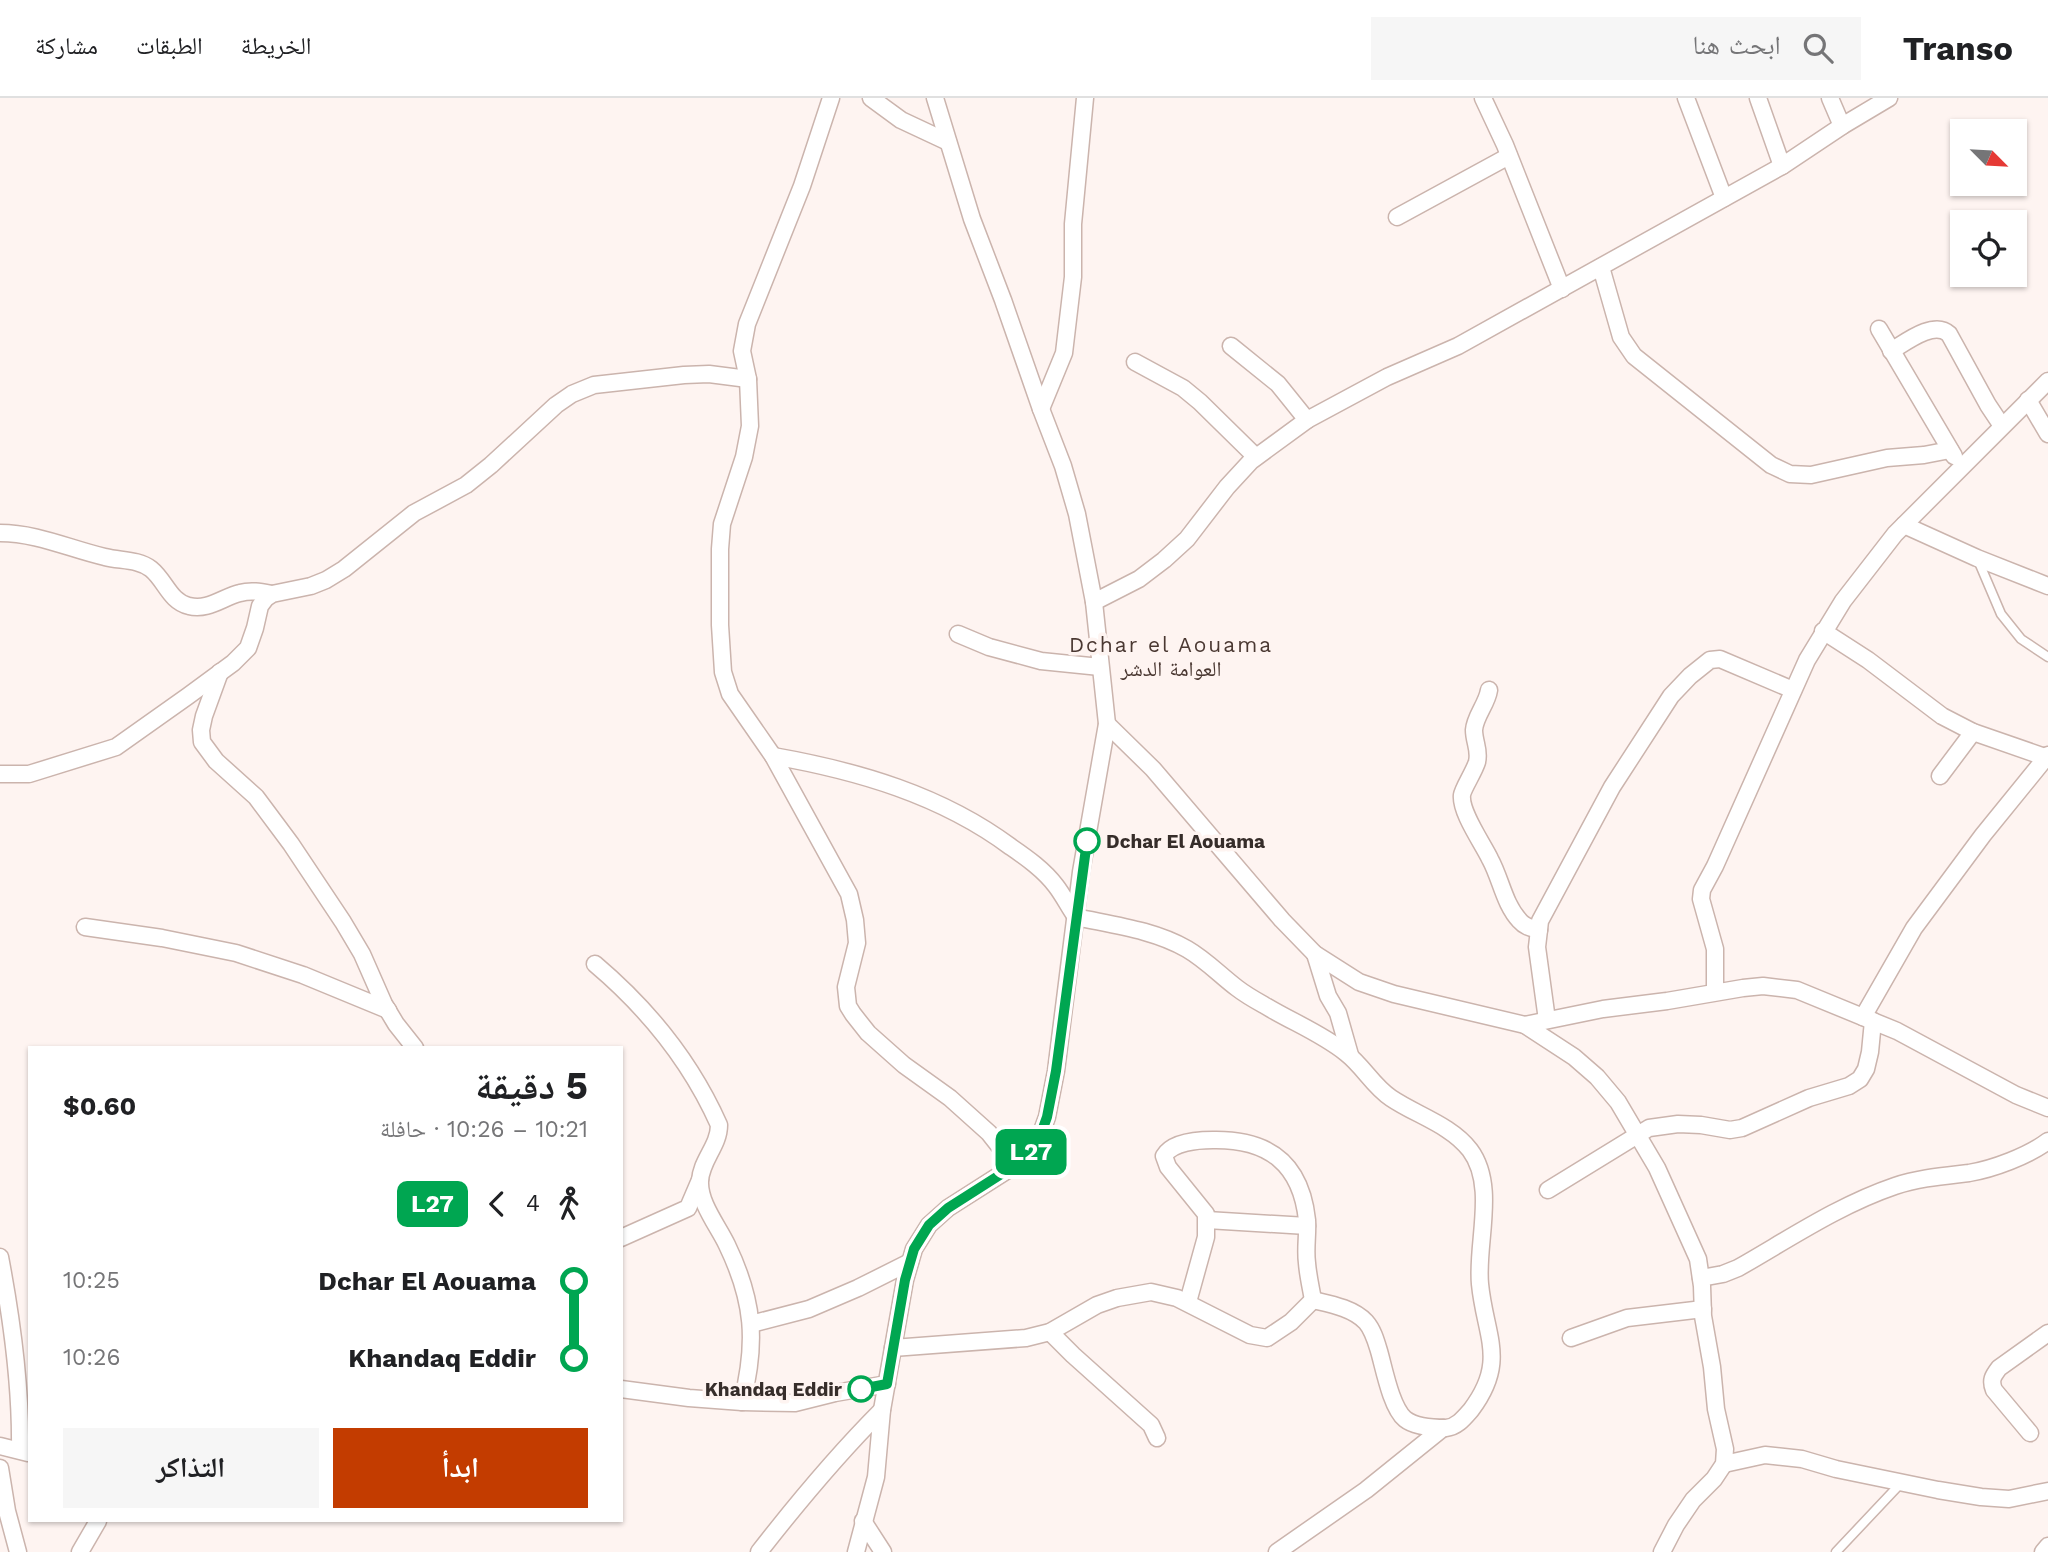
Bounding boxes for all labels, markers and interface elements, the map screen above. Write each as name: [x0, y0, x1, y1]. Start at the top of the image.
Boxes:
search box: [1371, 17, 1861, 80]
icon: search: [1799, 29, 1837, 67]
text: Transo: [1903, 29, 2013, 68]
text: ابحث هنا: [1693, 30, 1781, 60]
text: مشاركة: [35, 32, 98, 60]
text: الطبقات: [136, 32, 203, 60]
text: الخريطة: [241, 32, 311, 60]
north arrow: [1950, 119, 2026, 196]
map controls: [1950, 119, 2027, 287]
button: locate: [1950, 210, 2027, 287]
district label: Dchar el Aouama العوامة الدشر: [1069, 632, 1273, 681]
marker: Dchar El Aouama: [1074, 828, 1100, 854]
place label: Dchar El Aouama: [1106, 830, 1265, 853]
text: 5 دقيقة: [475, 1064, 588, 1108]
text: $0.60: [63, 1091, 136, 1121]
text: 10:21 – 10:26 · حافلة: [380, 1116, 588, 1143]
line badge: L27: [991, 1129, 1071, 1175]
text: L27: [1010, 1138, 1052, 1166]
icon: back: [478, 1185, 516, 1223]
icon: walk: [550, 1185, 588, 1223]
text: L27: [411, 1190, 454, 1218]
text: 4: [526, 1190, 540, 1217]
text: Dchar El Aouama: [318, 1266, 536, 1296]
text: 10:25: [63, 1267, 120, 1294]
text: Khandaq Eddir: [348, 1343, 536, 1373]
text: 10:26: [63, 1344, 120, 1371]
marker: Khandaq Eddir: [848, 1376, 874, 1402]
place label: Khandaq Eddir: [705, 1378, 843, 1401]
button: التذاكر: [63, 1428, 319, 1508]
button: ابدأ: [333, 1428, 588, 1508]

